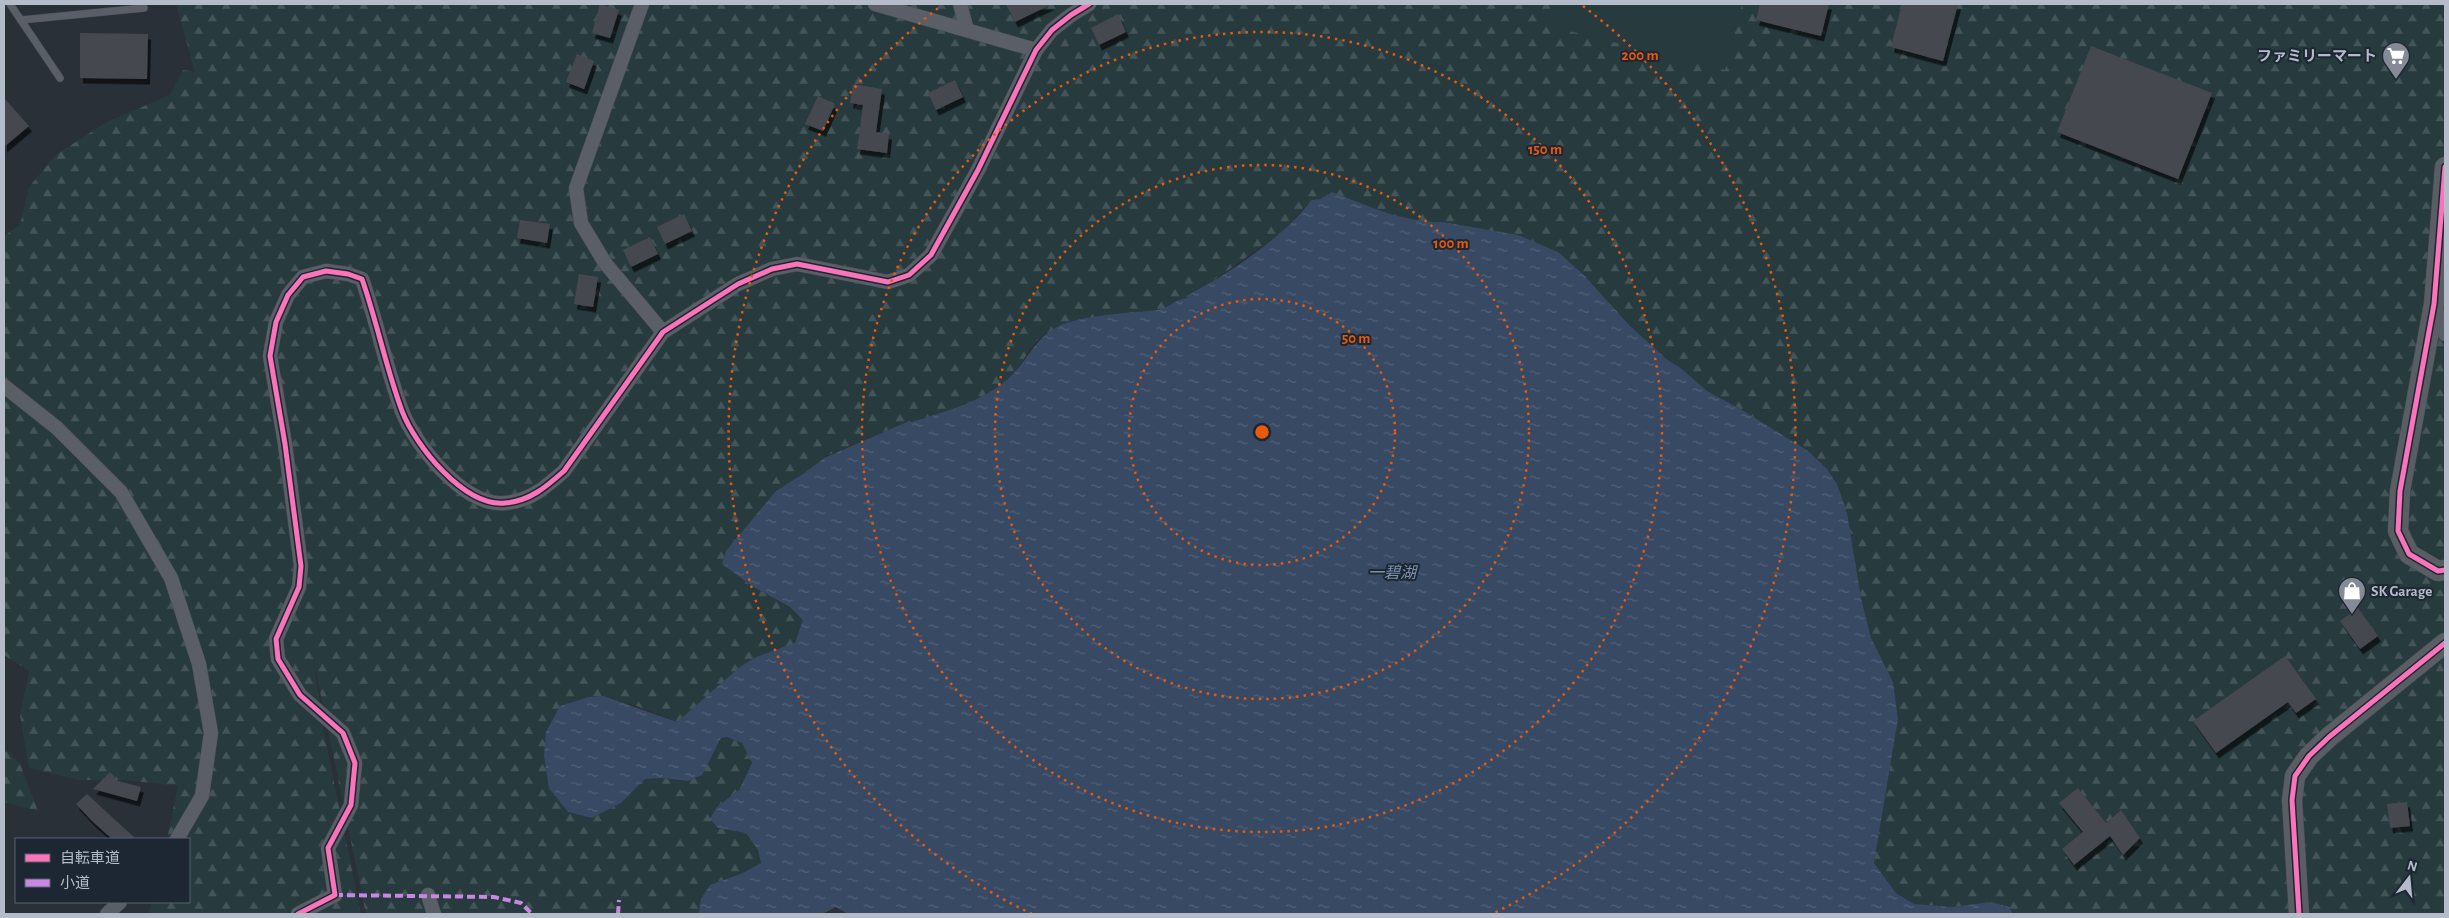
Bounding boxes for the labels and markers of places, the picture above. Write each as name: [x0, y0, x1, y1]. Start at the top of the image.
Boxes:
supermarket icon: ファミリーマート: [2381, 41, 2411, 80]
place label: ファミリーマート: [2257, 49, 2377, 64]
centre of rings: [1253, 423, 1271, 441]
shop icon: SK Garage: [2337, 576, 2367, 615]
place label: SK Garage: [2371, 584, 2432, 599]

